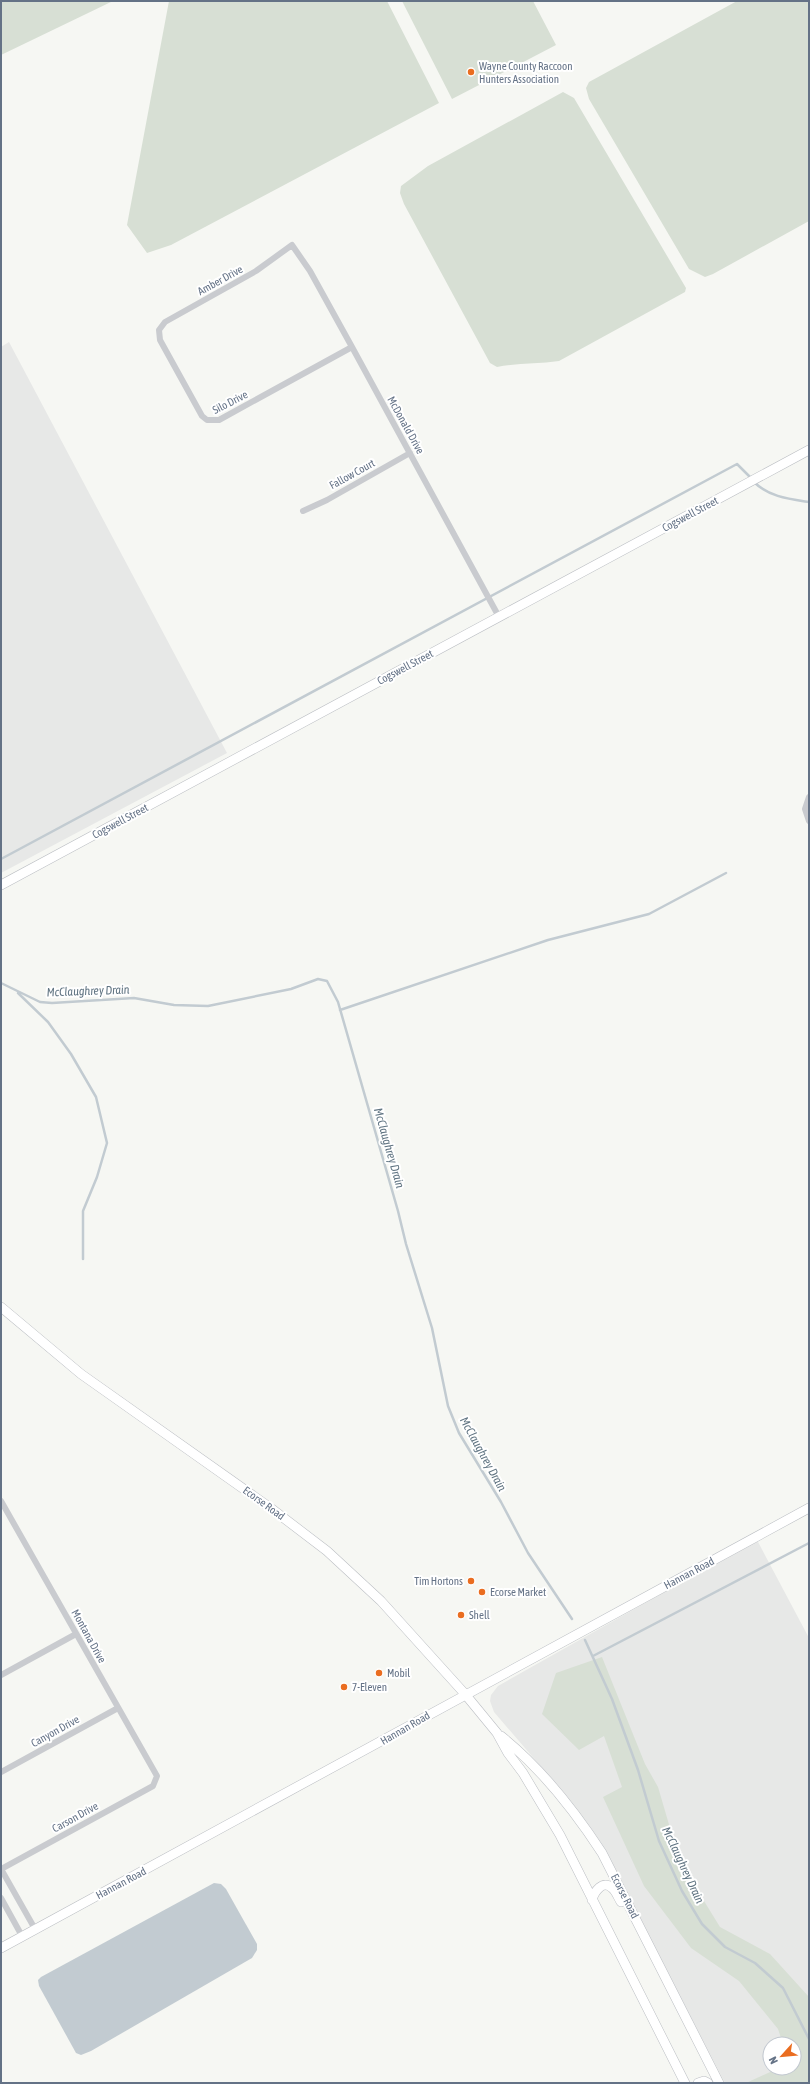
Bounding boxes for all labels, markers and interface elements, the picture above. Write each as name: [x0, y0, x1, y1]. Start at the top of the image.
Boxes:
place label: Wayne County Raccoon Hunters Association: [479, 60, 573, 85]
marker: Wayne County Raccoon Hunters Association: [466, 67, 476, 77]
street label: Amber Drive: [195, 263, 245, 297]
street label: Silo Drive: [210, 388, 250, 416]
street label: McDonald Drive: [385, 394, 427, 456]
street label: Fallow Court: [327, 457, 377, 491]
street label: Cogswell Street: [660, 494, 720, 534]
street label: Cogswell Street: [375, 647, 435, 687]
street label: Cogswell Street: [90, 801, 150, 841]
water label: McClaughrey Drain: [46, 983, 130, 999]
water label: McClaughrey Drain: [371, 1106, 407, 1190]
water label: McClaughrey Drain: [457, 1414, 509, 1494]
street label: Ecorse Road: [241, 1484, 287, 1522]
street label: Hannan Road: [662, 1555, 716, 1591]
place label: Tim Hortons: [414, 1575, 463, 1587]
marker: Tim Hortons: [466, 1576, 476, 1586]
place label: Ecorse Market: [490, 1586, 546, 1598]
marker: Ecorse Market: [477, 1587, 487, 1597]
street label: Montana Drive: [69, 1607, 109, 1665]
place label: Shell: [469, 1609, 490, 1621]
marker: Shell: [456, 1610, 466, 1620]
place label: Mobil: [387, 1667, 410, 1679]
marker: Mobil: [374, 1668, 384, 1678]
place label: 7-Eleven: [352, 1681, 387, 1693]
marker: 7-Eleven: [339, 1682, 349, 1692]
street label: Hannan Road: [378, 1709, 432, 1747]
street label: Canyon Drive: [29, 1713, 81, 1749]
street label: Carson Drive: [50, 1799, 100, 1835]
water label: McClaughrey Drain: [659, 1824, 707, 1906]
street label: Hannan Road: [94, 1865, 148, 1901]
street label: Ecorse Road: [609, 1872, 641, 1920]
north arrow: [762, 2036, 802, 2076]
text: N: [766, 2055, 780, 2066]

